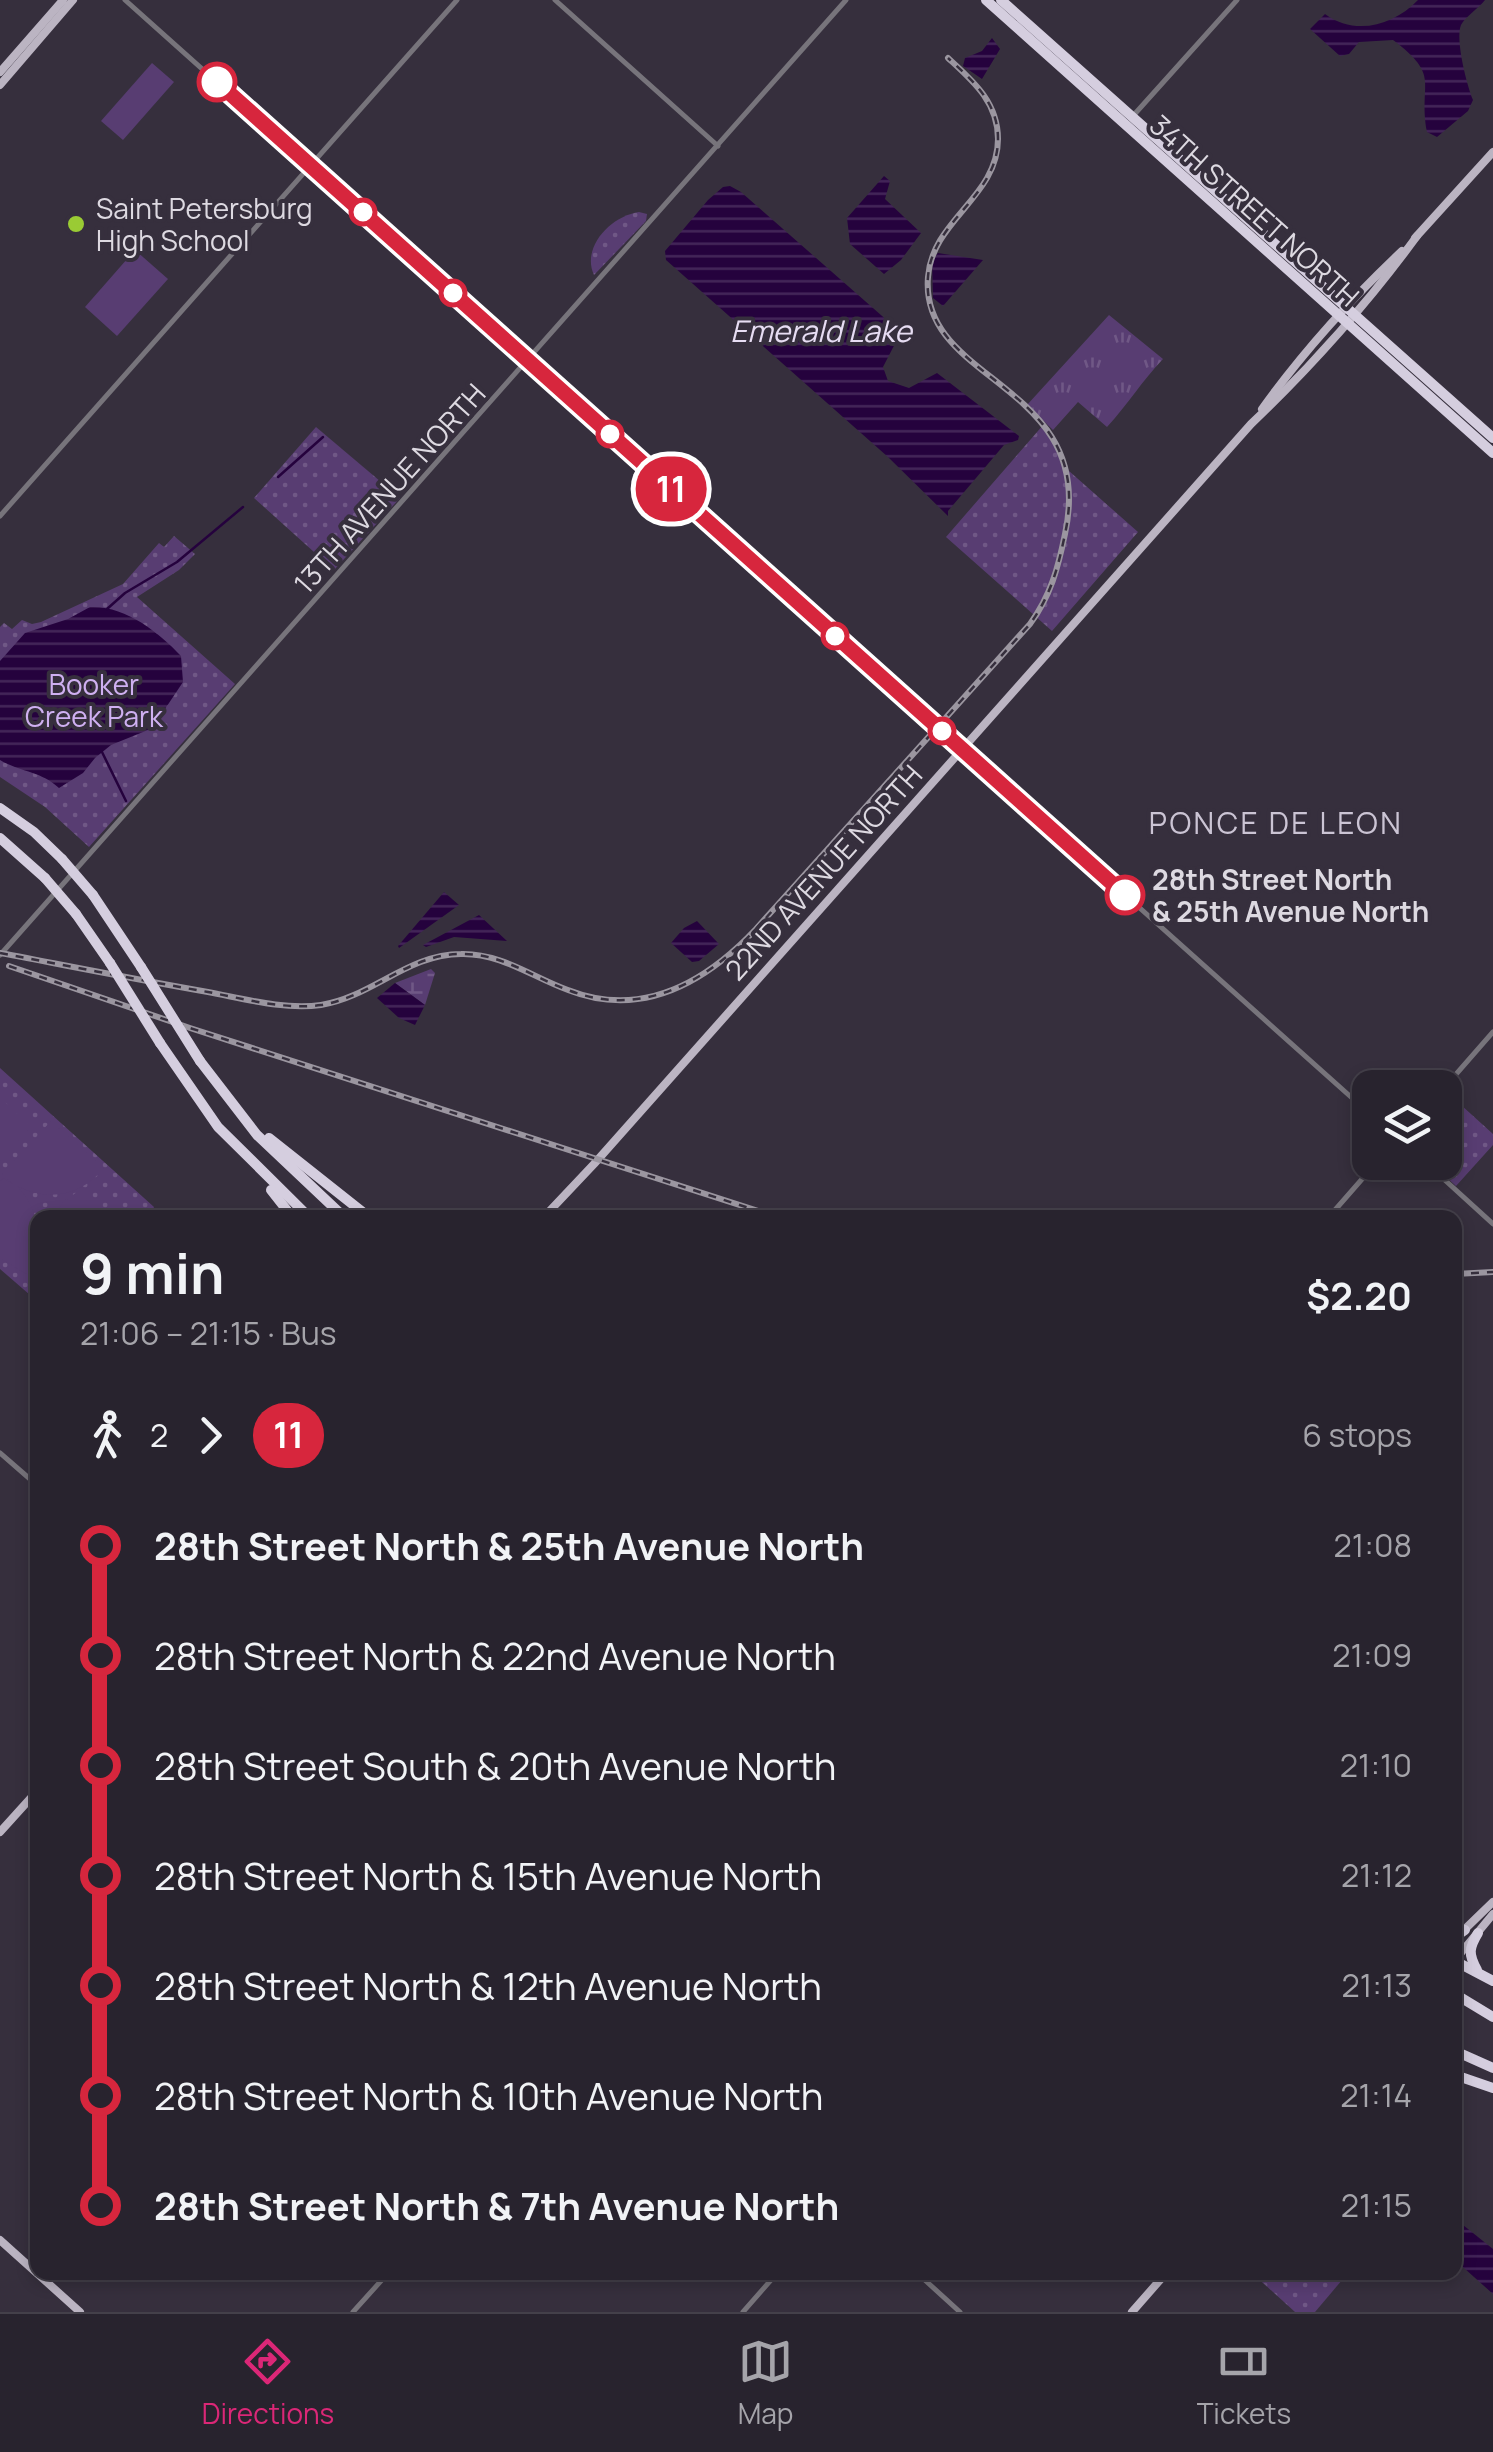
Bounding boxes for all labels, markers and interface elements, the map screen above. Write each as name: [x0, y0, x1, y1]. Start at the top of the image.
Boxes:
unlabelled marker: [198, 63, 236, 101]
street label: 34TH STREET NORTH: [1142, 106, 1368, 314]
place label: Saint Petersburg High School: [96, 189, 313, 259]
unlabelled marker: [350, 199, 376, 225]
marker: Saint Petersburg High School: [65, 213, 87, 235]
unlabelled marker: [440, 280, 466, 306]
water label: Emerald Lake: [730, 310, 913, 351]
street label: 13TH AVENUE NORTH: [285, 375, 493, 601]
unlabelled marker: [597, 421, 623, 447]
line badge: 11: [626, 456, 716, 522]
text: 11: [656, 465, 686, 513]
unlabelled marker: [822, 623, 848, 649]
park label: Booker Creek Park: [25, 665, 164, 735]
unlabelled marker: [929, 718, 955, 744]
street label: 22ND AVENUE NORTH: [716, 756, 930, 988]
district label: PONCE DE LEON: [1149, 802, 1403, 843]
place label: 28th Street North & 25th Avenue North: [1152, 860, 1429, 930]
marker: 28th Street North & 25th Avenue North: [1106, 876, 1144, 914]
map controls: [1352, 1070, 1462, 1180]
button: layers: [1352, 1070, 1462, 1180]
text: 9 min: [80, 1235, 224, 1311]
text: $2.20: [1306, 1269, 1412, 1321]
text: 21:06 – 21:15 · Bus: [80, 1311, 336, 1355]
icon: walk: [80, 1408, 135, 1463]
icon: forward: [183, 1408, 238, 1463]
text: 11: [273, 1411, 304, 1459]
text: 2: [150, 1413, 168, 1457]
text: 6 stops: [1302, 1413, 1412, 1457]
text: 28th Street North & 25th Avenue North: [154, 1519, 864, 1571]
text: 21:08: [1334, 1523, 1412, 1567]
text: 28th Street North & 22nd Avenue North: [154, 1629, 836, 1681]
text: 21:09: [1332, 1633, 1412, 1677]
text: 28th Street South & 20th Avenue North: [154, 1739, 836, 1791]
text: 21:10: [1340, 1743, 1412, 1787]
text: 28th Street North & 15th Avenue North: [154, 1849, 822, 1901]
text: 21:12: [1341, 1853, 1412, 1897]
text: 28th Street North & 12th Avenue North: [154, 1959, 822, 2011]
text: 21:13: [1342, 1963, 1412, 2007]
text: 28th Street North & 10th Avenue North: [154, 2069, 823, 2121]
text: 21:14: [1340, 2073, 1412, 2117]
text: 28th Street North & 7th Avenue North: [154, 2179, 839, 2231]
text: 21:15: [1341, 2183, 1412, 2227]
tab: Directions: [202, 2334, 334, 2432]
tab: Map: [738, 2334, 793, 2432]
tab: Tickets: [1197, 2334, 1291, 2432]

